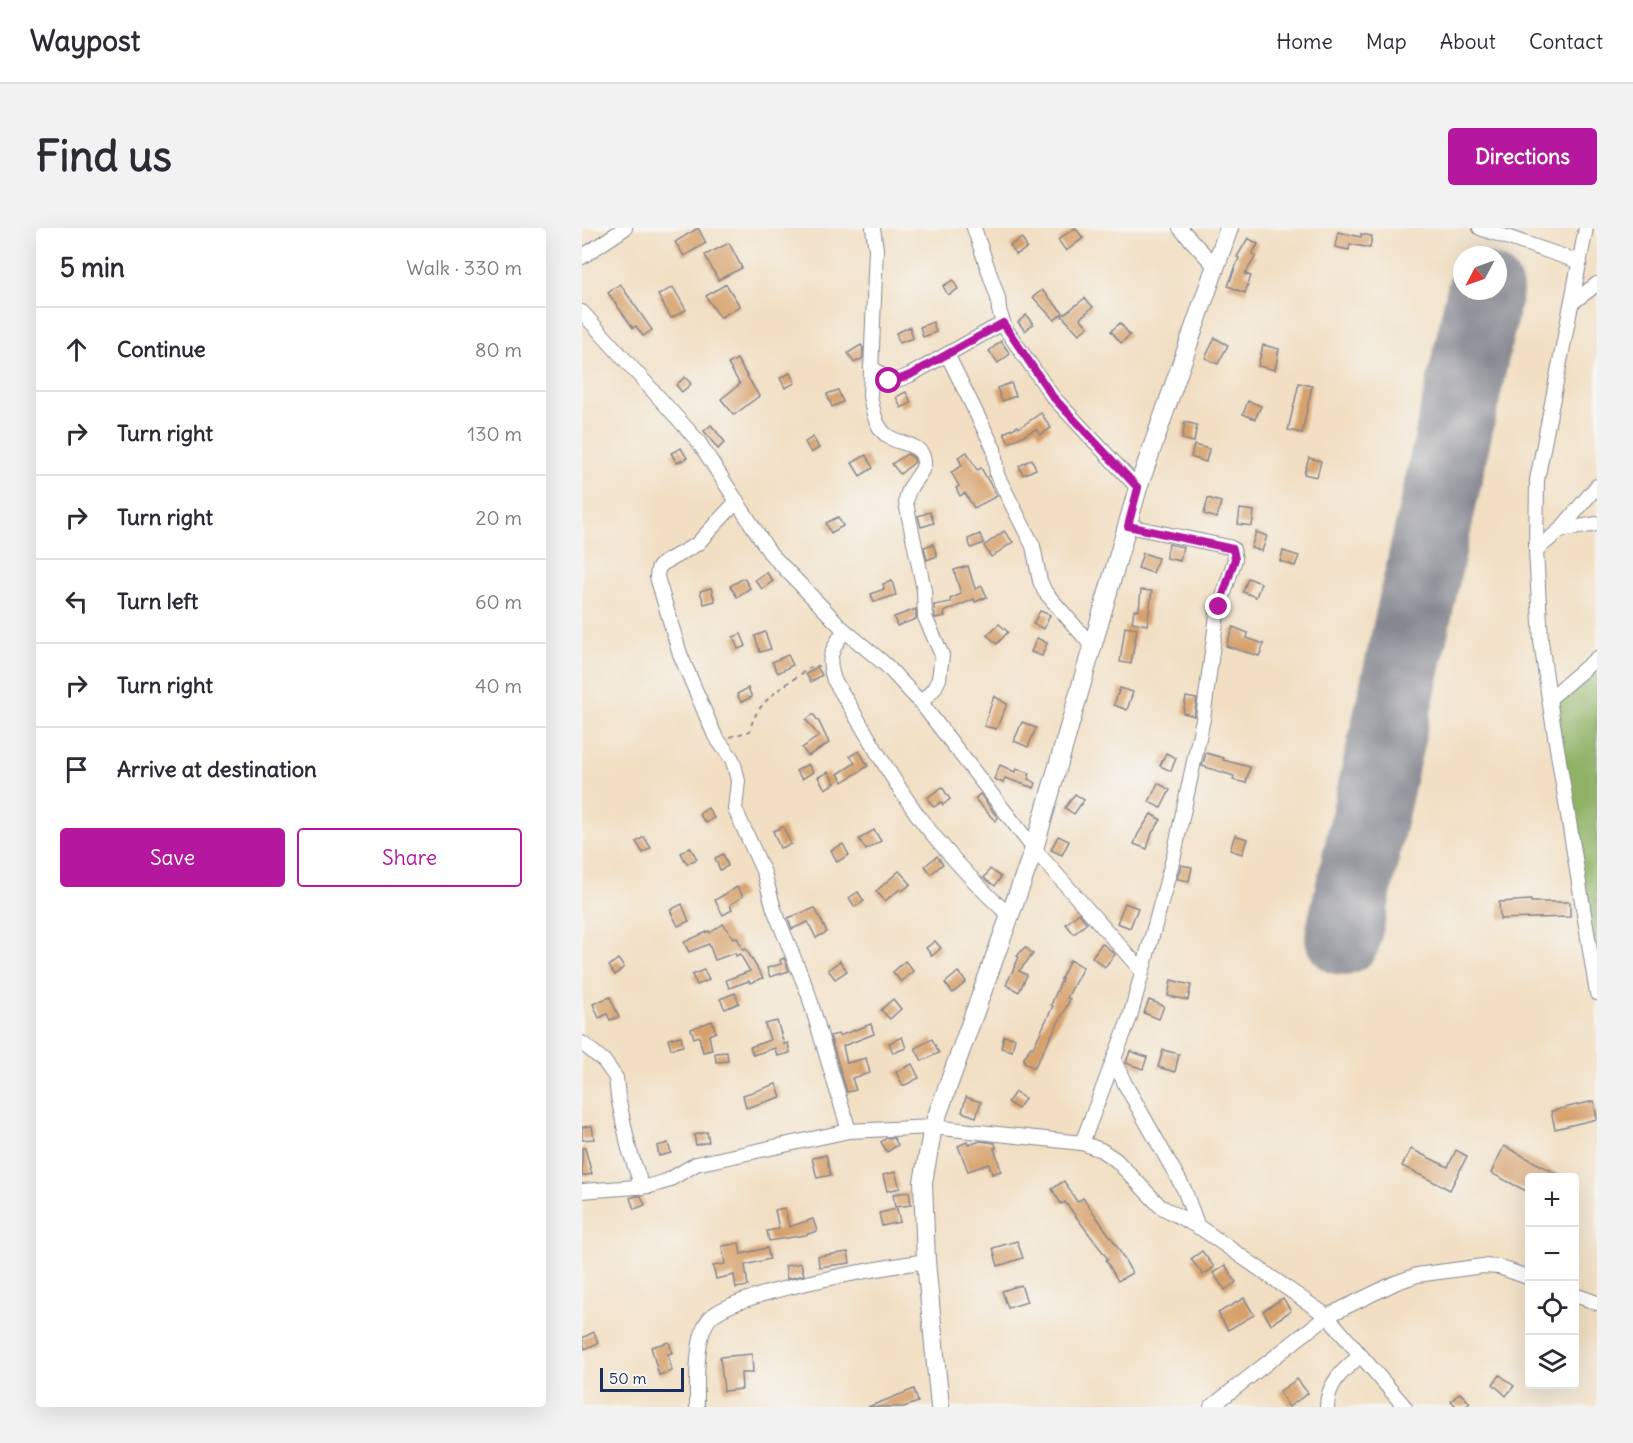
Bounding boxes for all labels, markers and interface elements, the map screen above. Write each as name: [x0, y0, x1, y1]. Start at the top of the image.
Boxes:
text: Waypost: [30, 23, 140, 59]
text: Home: [1276, 28, 1333, 55]
text: Map: [1366, 28, 1407, 55]
text: About: [1440, 28, 1496, 55]
text: Contact: [1529, 28, 1603, 55]
button: Directions: [1448, 128, 1597, 185]
text: Find us: [36, 130, 172, 182]
north arrow: [1453, 246, 1507, 300]
text: 5 min: [60, 251, 125, 284]
text: Walk · 330 m: [406, 255, 522, 280]
icon: ahead: [60, 333, 93, 366]
text: Continue: [117, 335, 206, 363]
text: 80 m: [475, 337, 522, 362]
route start: [875, 367, 901, 393]
icon: right: [60, 417, 93, 450]
text: Turn right: [117, 419, 213, 447]
text: 130 m: [467, 421, 522, 446]
icon: right: [60, 501, 93, 534]
text: Turn right: [117, 503, 213, 531]
text: 20 m: [476, 505, 522, 530]
icon: left: [60, 585, 93, 618]
text: Turn left: [117, 587, 198, 615]
text: 60 m: [475, 589, 522, 614]
route end: [1205, 593, 1231, 619]
icon: right: [60, 669, 93, 702]
text: Turn right: [117, 671, 213, 699]
text: 40 m: [475, 673, 522, 698]
icon: arrive: [60, 753, 93, 786]
text: Arrive at destination: [117, 755, 317, 783]
button: Save: [60, 828, 285, 887]
button: Share: [297, 828, 522, 887]
map controls: [1525, 1173, 1579, 1389]
button: +: [1525, 1173, 1579, 1227]
button: −: [1525, 1227, 1579, 1281]
button: locate: [1525, 1281, 1579, 1335]
button: layers: [1525, 1335, 1579, 1389]
scale bar: [600, 1365, 684, 1392]
text: 50 m: [609, 1368, 647, 1388]

